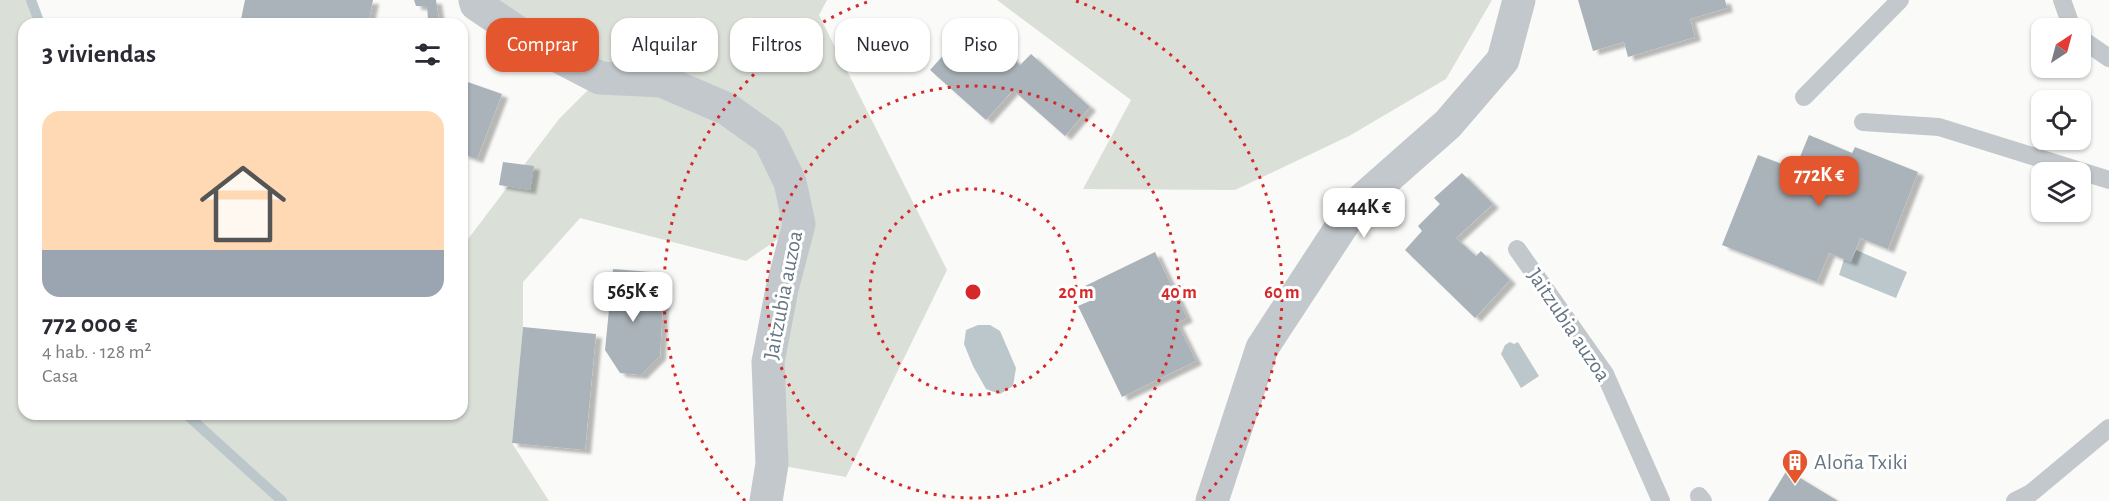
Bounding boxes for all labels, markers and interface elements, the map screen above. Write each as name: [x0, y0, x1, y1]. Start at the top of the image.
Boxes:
chip: Comprar: [486, 18, 599, 72]
chip: Alquilar: [611, 18, 718, 72]
chip: Filtros: [730, 18, 823, 72]
chip: Nuevo: [835, 18, 930, 72]
chip: Piso: [942, 18, 1018, 72]
north arrow: [2031, 18, 2091, 78]
map controls: [2031, 18, 2091, 222]
icon: filters: [411, 38, 444, 71]
text: 3 viviendas: [42, 41, 156, 67]
button: locate: [2031, 90, 2091, 150]
icon: home: [189, 150, 297, 258]
pin: 772K €: [1770, 156, 1868, 207]
button: layers: [2031, 162, 2091, 222]
text: 772K €: [1794, 165, 1844, 185]
pin: 444K €: [1315, 188, 1413, 239]
text: 444K €: [1337, 197, 1391, 217]
street label: Jaitzubia auzoa: [760, 229, 806, 361]
street label: Jaitzubia auzoa: [1523, 265, 1615, 385]
pin: 565K €: [584, 272, 682, 323]
text: 565K €: [608, 281, 658, 301]
centre of rings: [963, 282, 983, 302]
text: 20 m: [1058, 284, 1094, 302]
text: 40 m: [1161, 284, 1197, 302]
text: 60 m: [1264, 284, 1300, 302]
text: 772 000 €: [42, 311, 137, 337]
text: 4 hab. · 128 m²: [42, 342, 151, 362]
text: Casa: [42, 366, 78, 386]
building icon: Aloña Txiki: [1780, 447, 1810, 485]
place label: Aloña Txiki: [1814, 451, 1908, 473]

